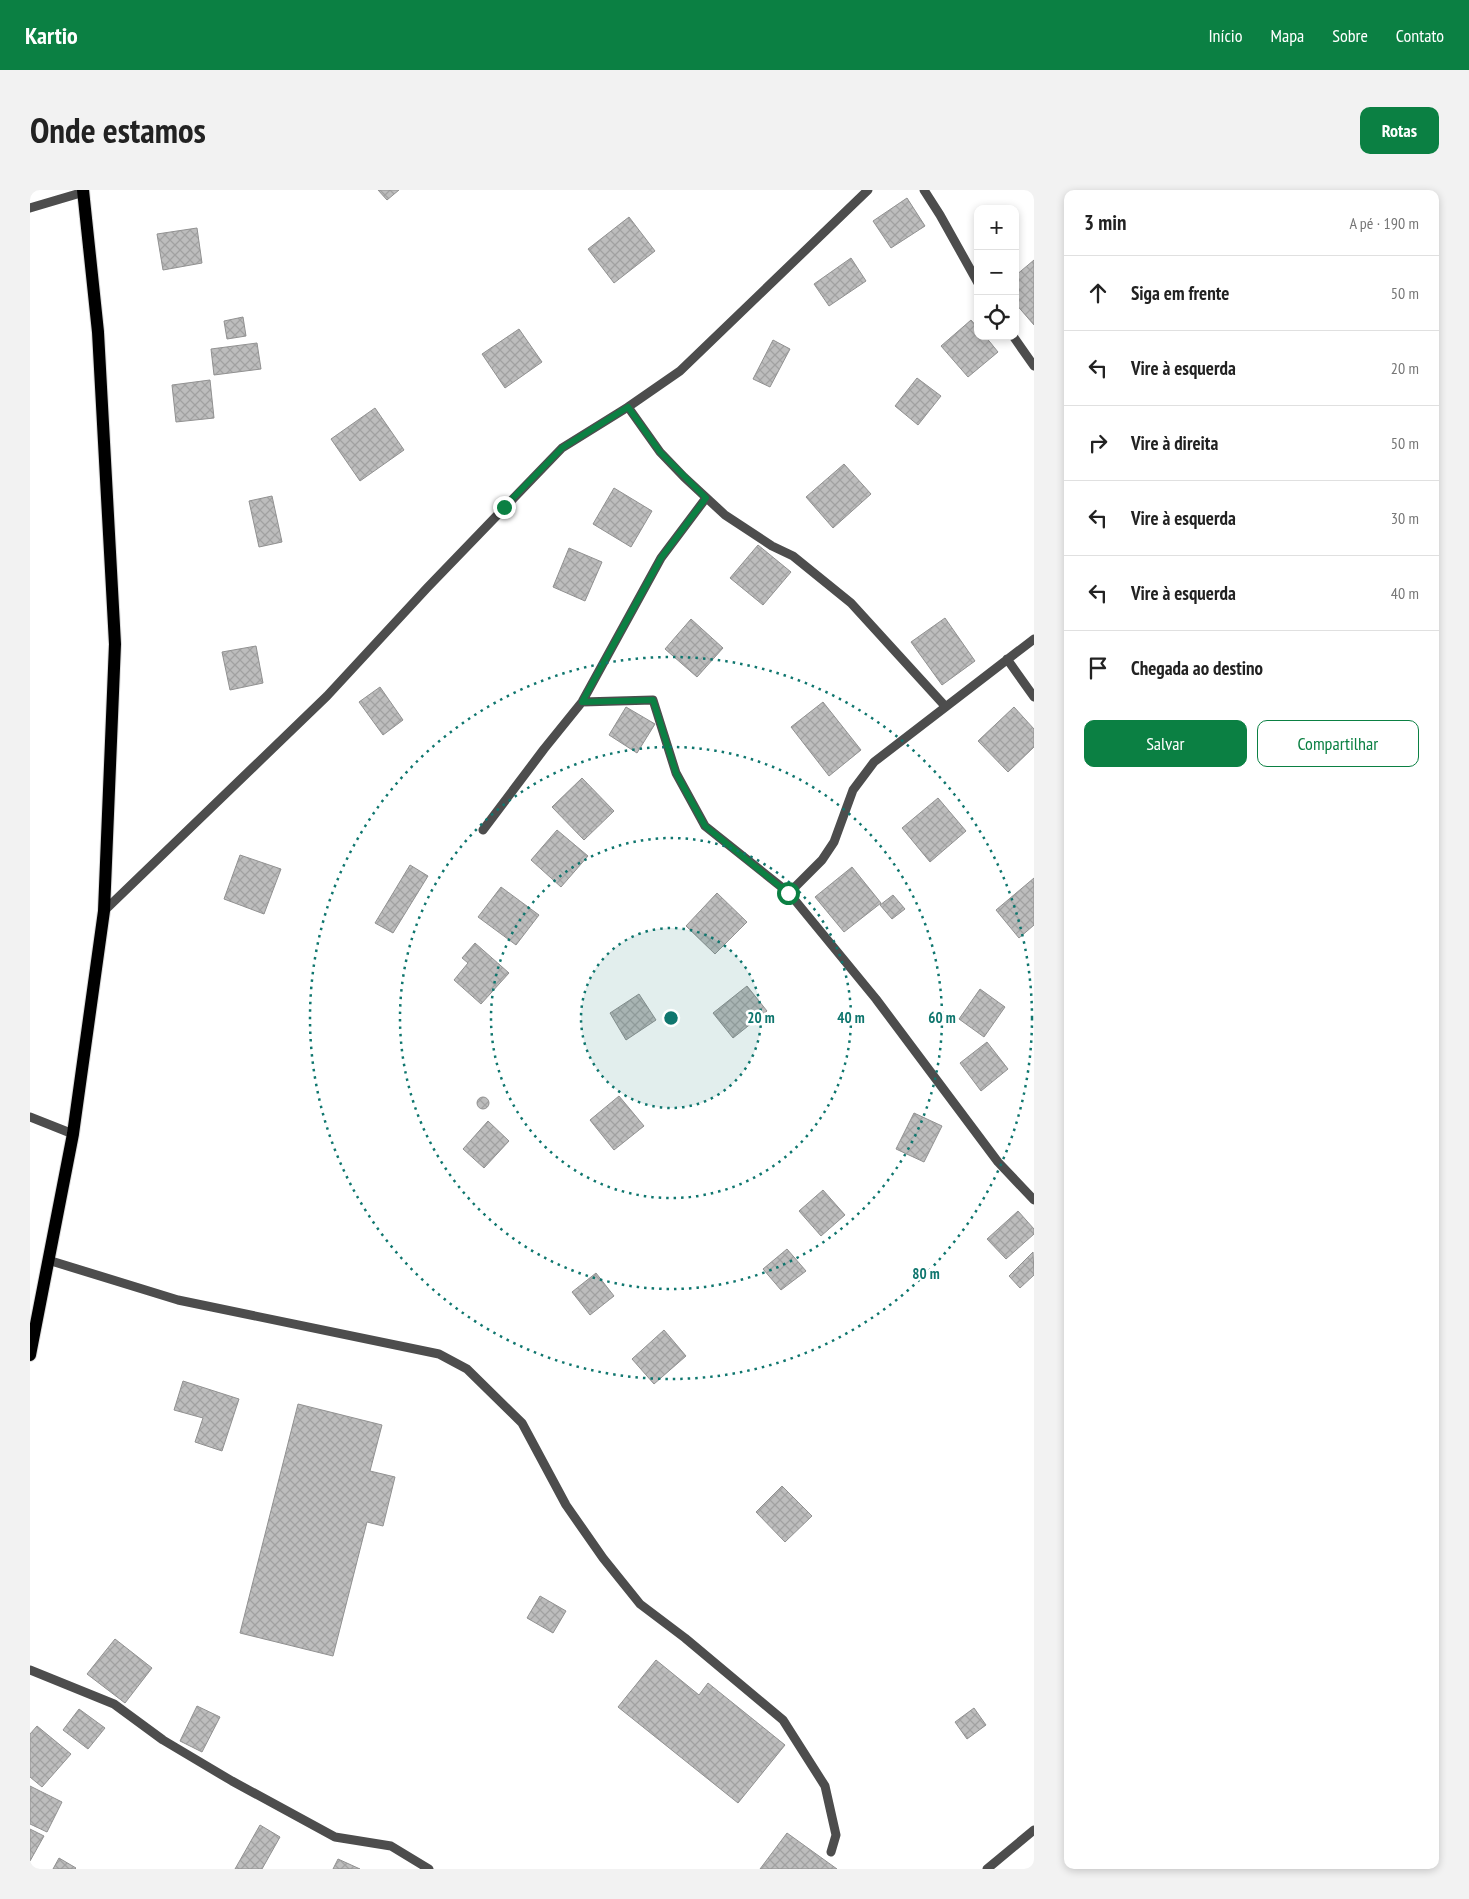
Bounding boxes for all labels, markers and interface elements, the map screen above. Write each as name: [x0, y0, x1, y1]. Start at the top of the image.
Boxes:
text: Kartio: [25, 20, 78, 51]
text: Início: [1208, 24, 1242, 47]
text: Mapa: [1270, 24, 1304, 47]
text: Sobre: [1332, 24, 1368, 47]
text: Contato: [1396, 24, 1444, 47]
text: Onde estamos: [30, 107, 206, 153]
button: Rotas: [1360, 107, 1439, 154]
map controls: [974, 205, 1019, 340]
button: +: [974, 205, 1019, 250]
text: 3 min: [1084, 209, 1126, 236]
text: A pé · 190 m: [1349, 213, 1419, 233]
button: −: [974, 250, 1019, 295]
icon: ahead: [1084, 279, 1112, 307]
text: Siga em frente: [1131, 281, 1229, 305]
text: 50 m: [1391, 283, 1419, 303]
button: locate: [974, 295, 1019, 340]
icon: left: [1084, 354, 1112, 382]
text: Vire à esquerda: [1131, 356, 1236, 380]
text: 20 m: [1391, 358, 1419, 378]
icon: right: [1084, 429, 1112, 457]
text: Vire à direita: [1131, 431, 1218, 455]
text: 50 m: [1391, 433, 1419, 453]
route end: [493, 496, 516, 519]
icon: left: [1084, 504, 1112, 532]
text: Vire à esquerda: [1131, 506, 1236, 530]
text: 30 m: [1391, 508, 1419, 528]
icon: left: [1084, 579, 1112, 607]
text: Vire à esquerda: [1131, 581, 1236, 605]
text: 40 m: [1391, 583, 1419, 603]
icon: arrive: [1084, 654, 1112, 682]
text: Chegada ao destino: [1131, 656, 1263, 680]
button: Salvar: [1084, 720, 1247, 767]
button: Compartilhar: [1257, 720, 1419, 767]
route start: [777, 882, 800, 905]
text: 20 m: [747, 1008, 775, 1027]
text: 40 m: [837, 1008, 865, 1027]
text: 60 m: [928, 1008, 956, 1027]
centre of rings: [662, 1009, 680, 1027]
text: 80 m: [912, 1264, 940, 1283]

